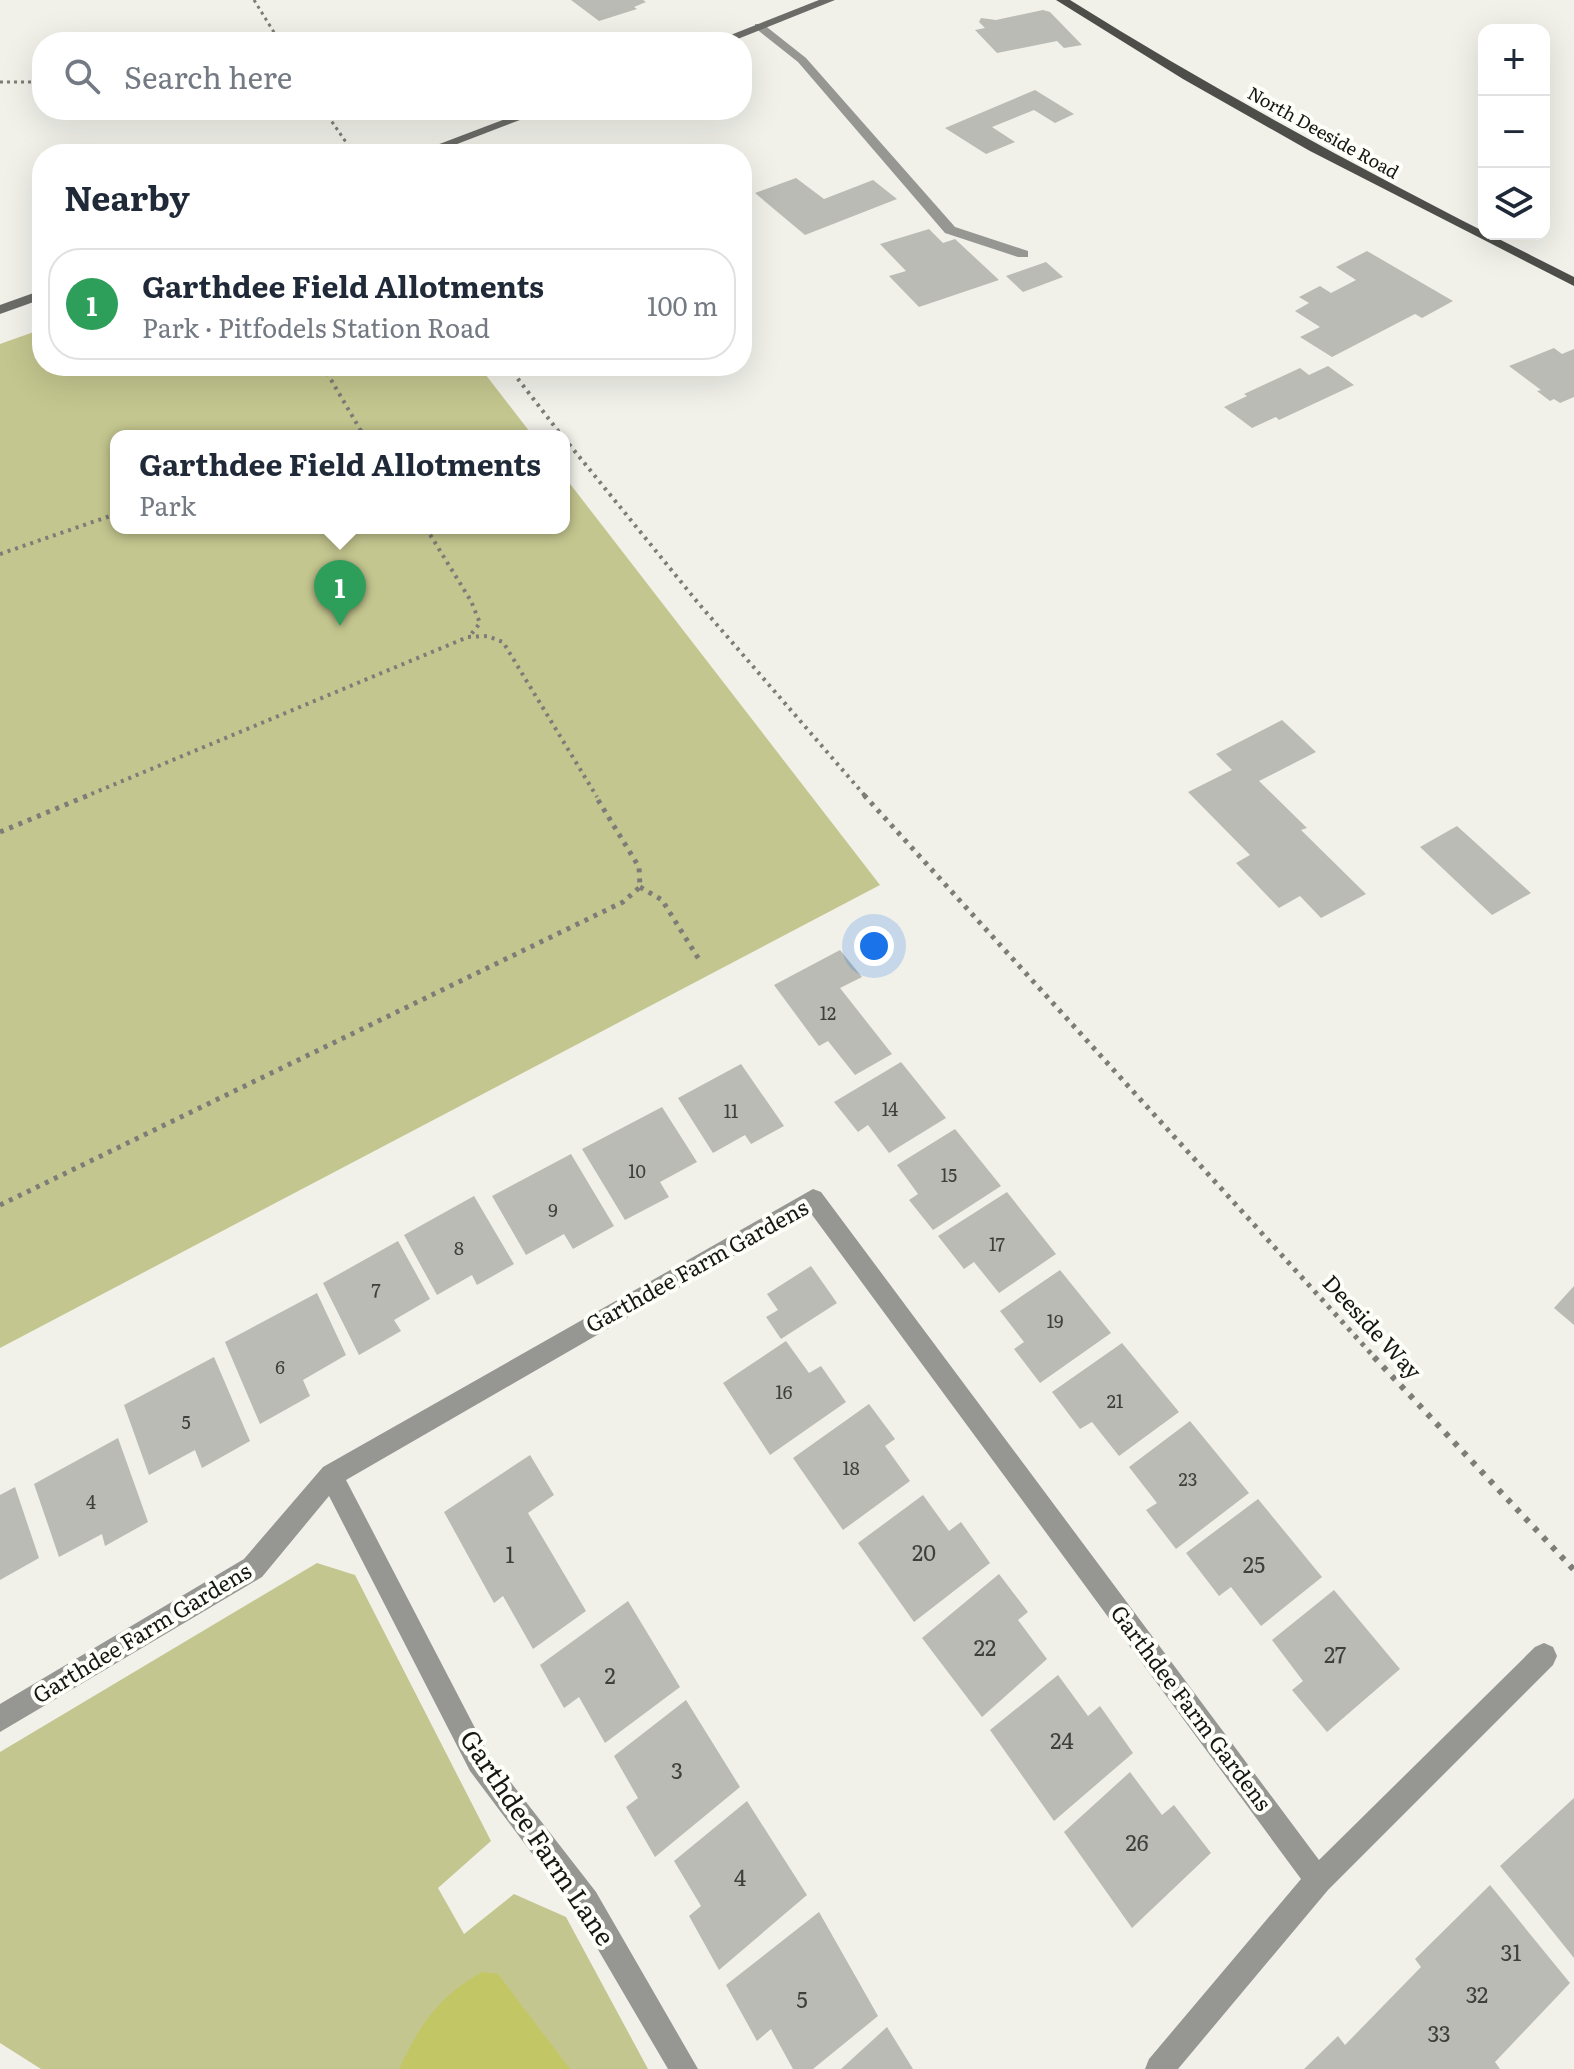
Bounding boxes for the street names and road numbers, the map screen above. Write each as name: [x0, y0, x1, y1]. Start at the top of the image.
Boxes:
street label: North Deeside Road: [1243, 79, 1404, 185]
street label: Garthdee Farm Gardens: [579, 1190, 814, 1340]
street label: Deeside Way: [1316, 1266, 1431, 1386]
street label: Garthdee Farm Gardens: [26, 1553, 257, 1710]
street label: Garthdee Farm Gardens: [1104, 1597, 1281, 1817]
street label: Garthdee Farm Lane: [452, 1721, 626, 1952]

